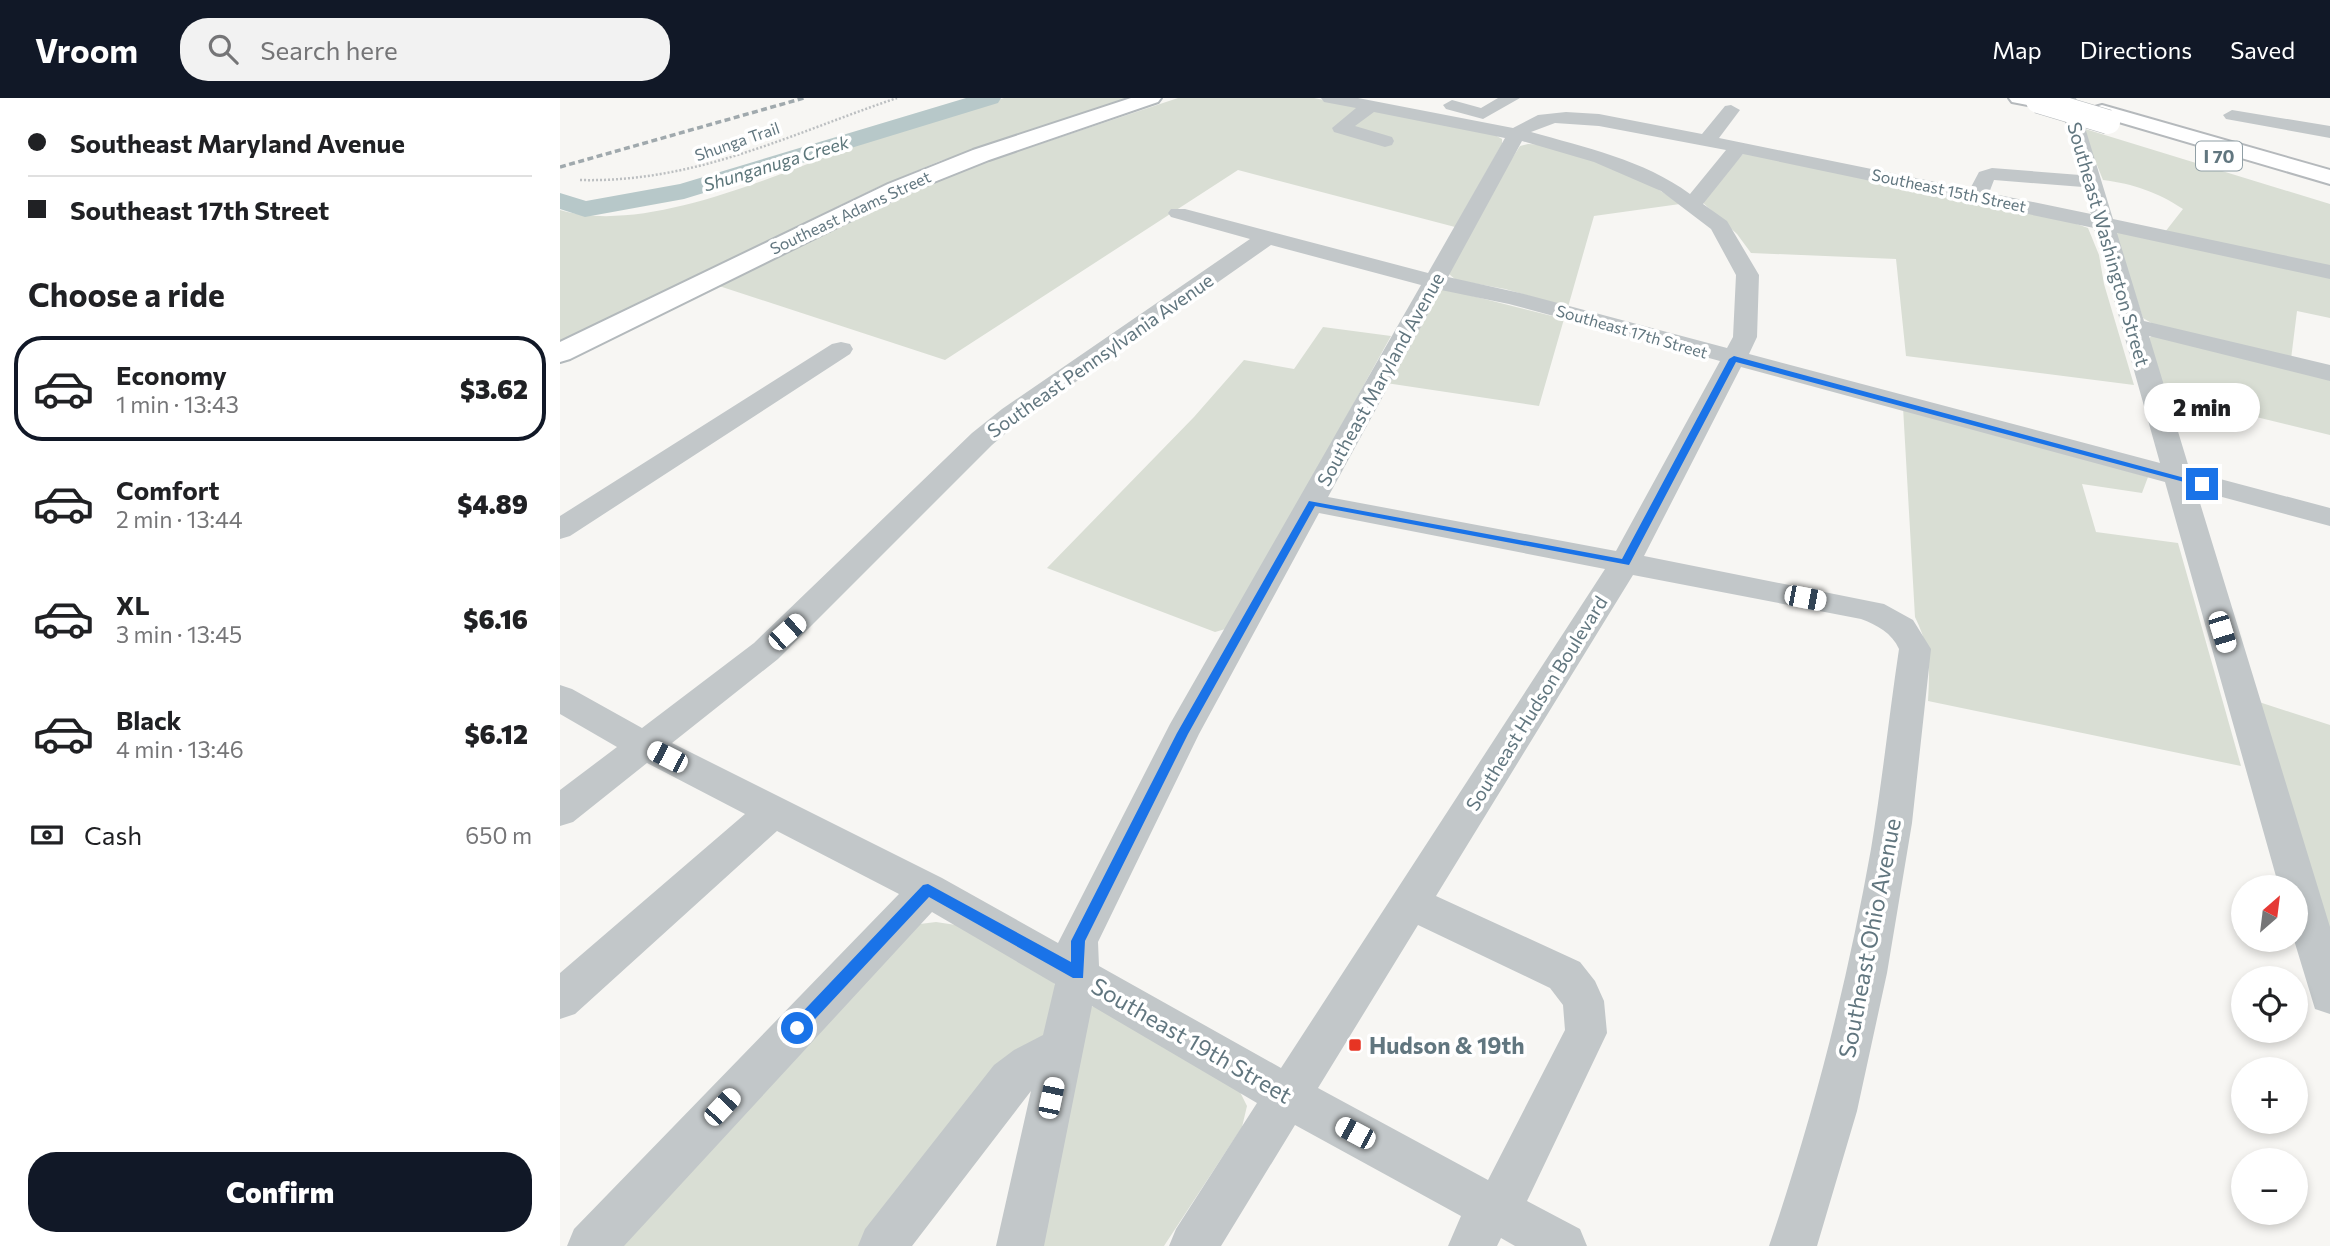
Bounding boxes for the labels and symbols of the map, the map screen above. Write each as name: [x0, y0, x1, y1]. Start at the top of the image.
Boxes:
street label: Shunga Trail: [692, 118, 782, 164]
street label: Southeast Washington Street: [2063, 119, 2155, 369]
water label: Shunganuga Creek: [701, 130, 853, 196]
road number: I 70: [2196, 142, 2242, 170]
street label: Southeast 15th Street: [1870, 164, 2028, 216]
street label: Southeast Adams Street: [767, 166, 934, 258]
street label: Southeast Pennsylvania Avenue: [983, 268, 1217, 442]
street label: Southeast Maryland Avenue: [1312, 268, 1448, 490]
street label: Southeast 17th Street: [1554, 300, 1710, 362]
callout: 2 min: [2144, 382, 2260, 432]
route end: [2186, 468, 2218, 500]
car: [1783, 584, 1828, 612]
street label: Southeast Hudson Boulevard: [1460, 591, 1612, 815]
car: [2206, 609, 2239, 655]
car: [765, 610, 810, 654]
car: [644, 738, 691, 776]
street label: Southeast Ohio Avenue: [1832, 816, 1906, 1060]
north arrow: [2231, 875, 2308, 952]
street label: Southeast 19th Street: [1087, 971, 1297, 1109]
route start: [781, 1012, 813, 1044]
place label: Hudson & 19th: [1369, 1031, 1525, 1059]
marker: Hudson & 19th: [1347, 1037, 1363, 1053]
car: [1037, 1075, 1066, 1121]
car: [700, 1084, 745, 1130]
car: [1332, 1114, 1379, 1152]

